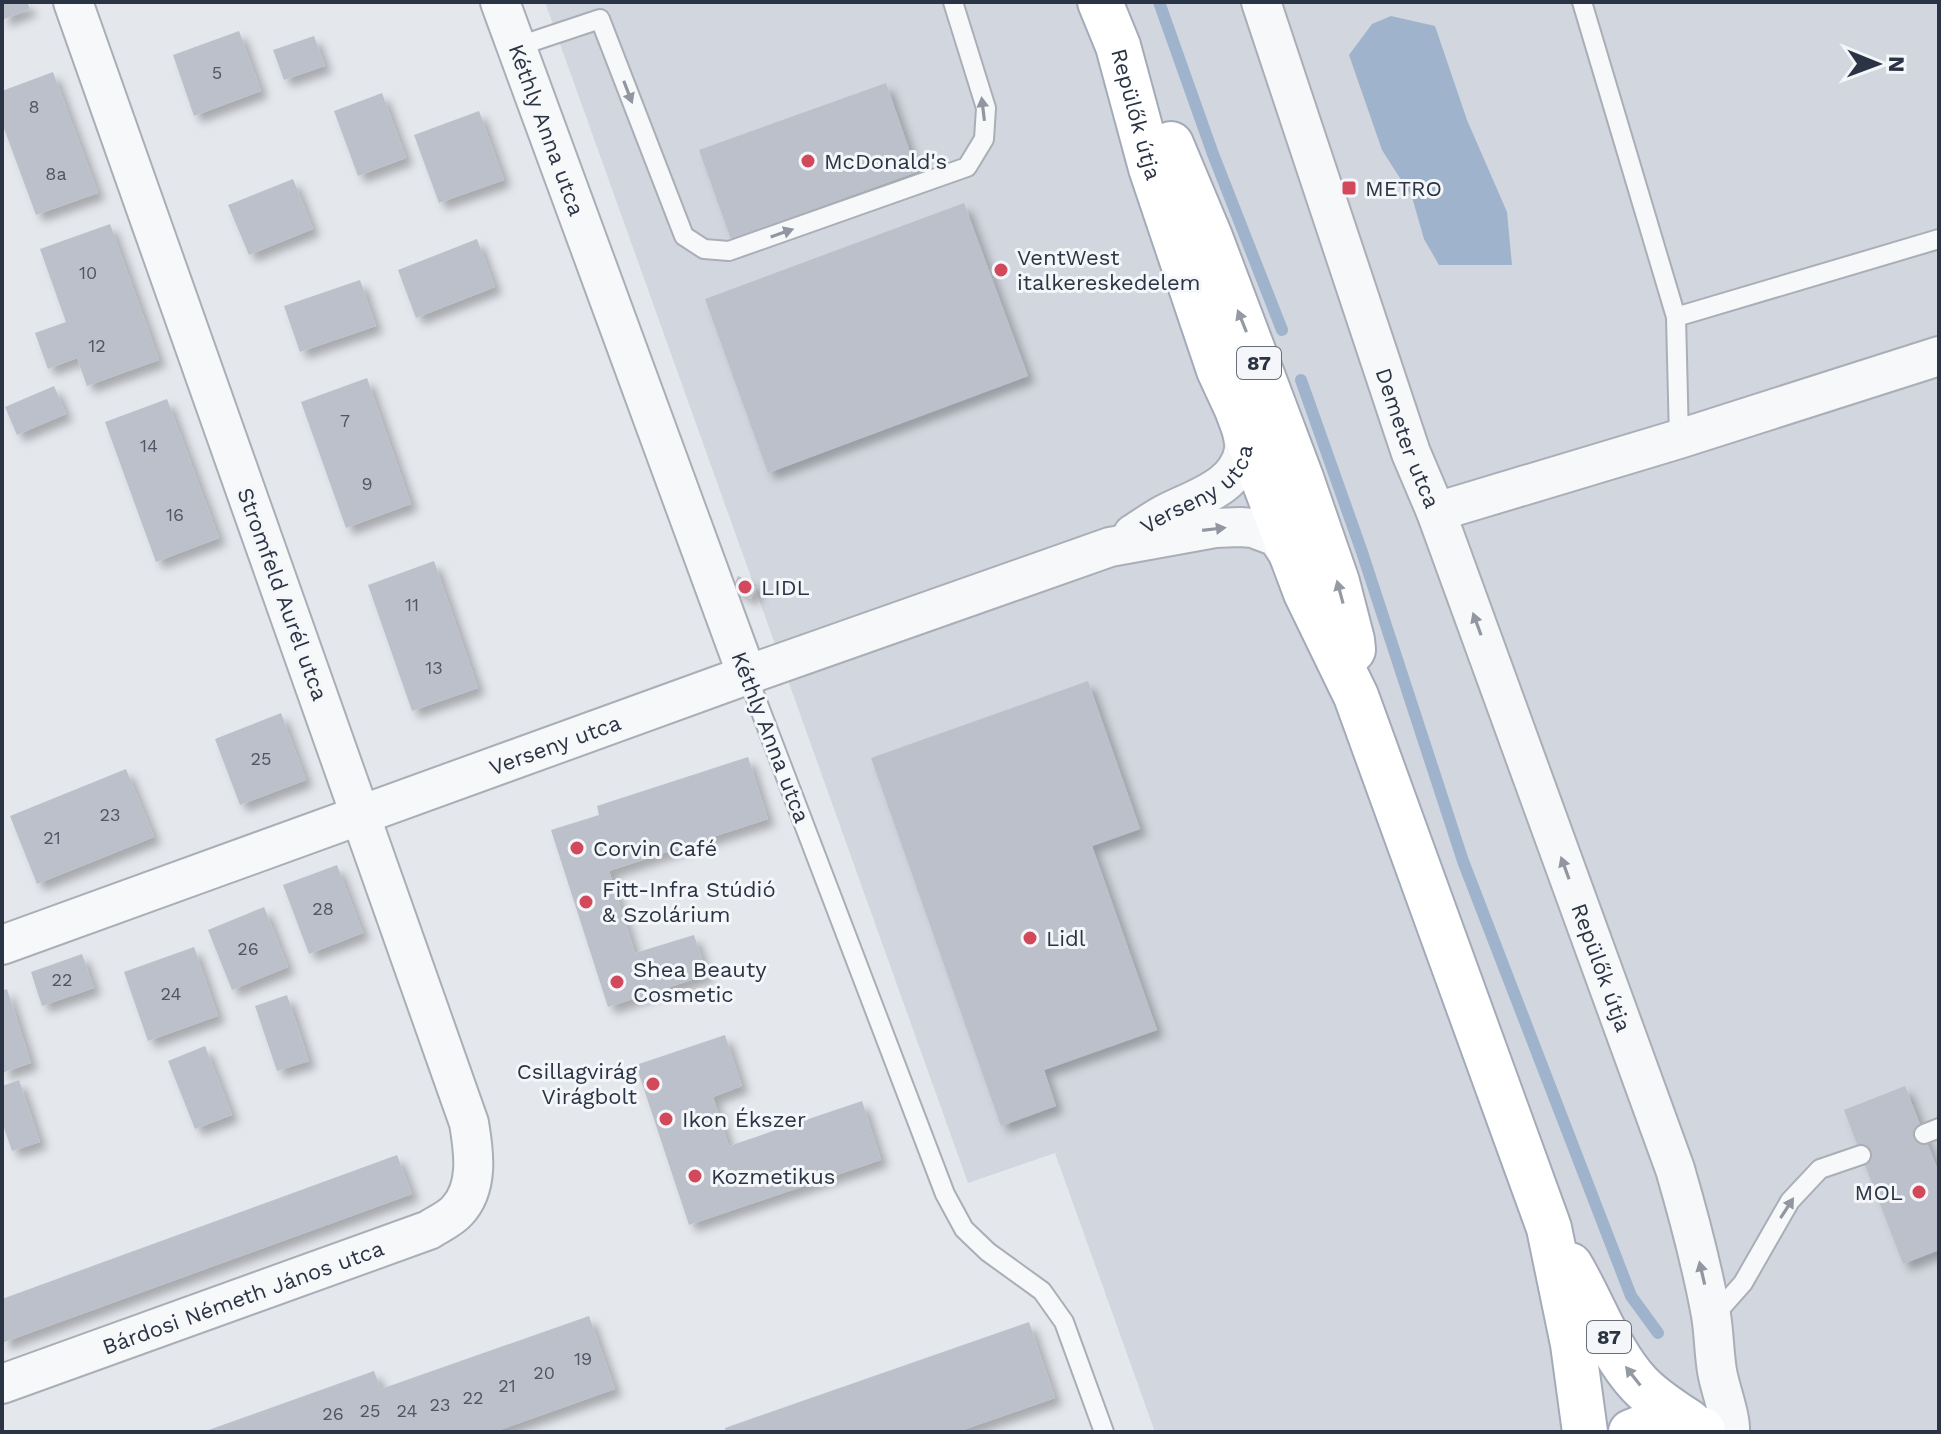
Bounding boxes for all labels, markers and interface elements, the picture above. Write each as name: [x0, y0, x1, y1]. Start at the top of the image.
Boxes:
north arrow: [1837, 24, 1917, 104]
street label: Kéthly Anna utca: [503, 40, 589, 219]
street label: Repülők útja: [1106, 46, 1166, 183]
text: N: [1884, 56, 1909, 73]
house number: 5: [212, 62, 222, 83]
one-way arrow: [622, 80, 635, 104]
house number: 8: [28, 96, 40, 117]
one-way arrow: [977, 96, 990, 121]
place label: McDonald's: [824, 149, 947, 174]
marker: McDonald's: [799, 152, 817, 170]
house number: 8a: [45, 163, 67, 184]
place label: METRO: [1365, 176, 1442, 201]
marker: METRO: [1340, 179, 1358, 197]
one-way arrow: [770, 226, 794, 238]
place label: VentWest italkereskedelem: [1017, 245, 1201, 295]
marker: VentWest italkereskedelem: [992, 261, 1010, 279]
house number: 10: [79, 262, 97, 283]
one-way arrow: [1235, 309, 1248, 333]
house number: 12: [88, 335, 106, 356]
road number: 87: [1237, 347, 1281, 379]
street label: Demeter utca: [1371, 365, 1445, 512]
house number: 7: [340, 410, 350, 431]
house number: 14: [140, 435, 158, 456]
street label: Verseny utca: [1136, 443, 1258, 539]
house number: 9: [361, 473, 373, 494]
street label: Stromfeld Aurél utca: [232, 484, 333, 704]
house number: 16: [166, 504, 184, 525]
one-way arrow: [1202, 522, 1227, 535]
place label: LIDL: [761, 575, 810, 600]
marker: LIDL: [736, 578, 754, 596]
one-way arrow: [1333, 580, 1345, 605]
house number: 11: [405, 594, 419, 615]
one-way arrow: [1470, 611, 1482, 635]
street label: Kéthly Anna utca: [726, 648, 815, 826]
house number: 13: [425, 657, 443, 678]
street label: Verseny utca: [486, 710, 624, 780]
house number: 25: [251, 748, 271, 769]
house number: 23: [100, 804, 121, 825]
house number: 21: [43, 827, 61, 848]
place label: Corvin Café: [593, 836, 717, 861]
marker: Corvin Café: [568, 839, 586, 857]
one-way arrow: [1559, 856, 1571, 880]
place label: Fitt-Infra Stúdió & Szolárium: [602, 877, 776, 927]
marker: Fitt-Infra Stúdió & Szolárium: [577, 893, 595, 911]
house number: 28: [312, 898, 334, 919]
street label: Repülők útja: [1566, 900, 1636, 1035]
place label: Lidl: [1046, 926, 1086, 951]
marker: Lidl: [1021, 929, 1039, 947]
house number: 26: [237, 938, 259, 959]
place label: Shea Beauty Cosmetic: [633, 957, 767, 1007]
house number: 22: [52, 969, 73, 990]
marker: Shea Beauty Cosmetic: [608, 973, 626, 991]
house number: 24: [161, 983, 181, 1004]
place label: Csillagvirág Virágbolt: [517, 1059, 637, 1109]
marker: Csillagvirág Virágbolt: [644, 1075, 662, 1093]
place label: Ikon Ékszer: [682, 1107, 806, 1132]
marker: Ikon Ékszer: [657, 1110, 675, 1128]
place label: Kozmetikus: [711, 1164, 835, 1189]
marker: Kozmetikus: [686, 1167, 704, 1185]
place label: MOL: [1855, 1180, 1903, 1205]
marker: MOL: [1910, 1183, 1928, 1201]
one-way arrow: [1780, 1197, 1794, 1219]
street label: Bárdosi Németh János utca: [99, 1235, 387, 1360]
one-way arrow: [1695, 1261, 1708, 1286]
road number: 87: [1587, 1321, 1631, 1353]
house number: 19: [574, 1348, 592, 1369]
house number: 20: [533, 1362, 555, 1383]
one-way arrow: [1626, 1366, 1642, 1386]
house number: 21: [498, 1375, 516, 1396]
house number: 22: [463, 1387, 484, 1408]
house number: 23: [430, 1394, 451, 1415]
house number: 25: [360, 1400, 380, 1421]
house number: 24: [397, 1400, 417, 1421]
house number: 26: [322, 1403, 344, 1424]

